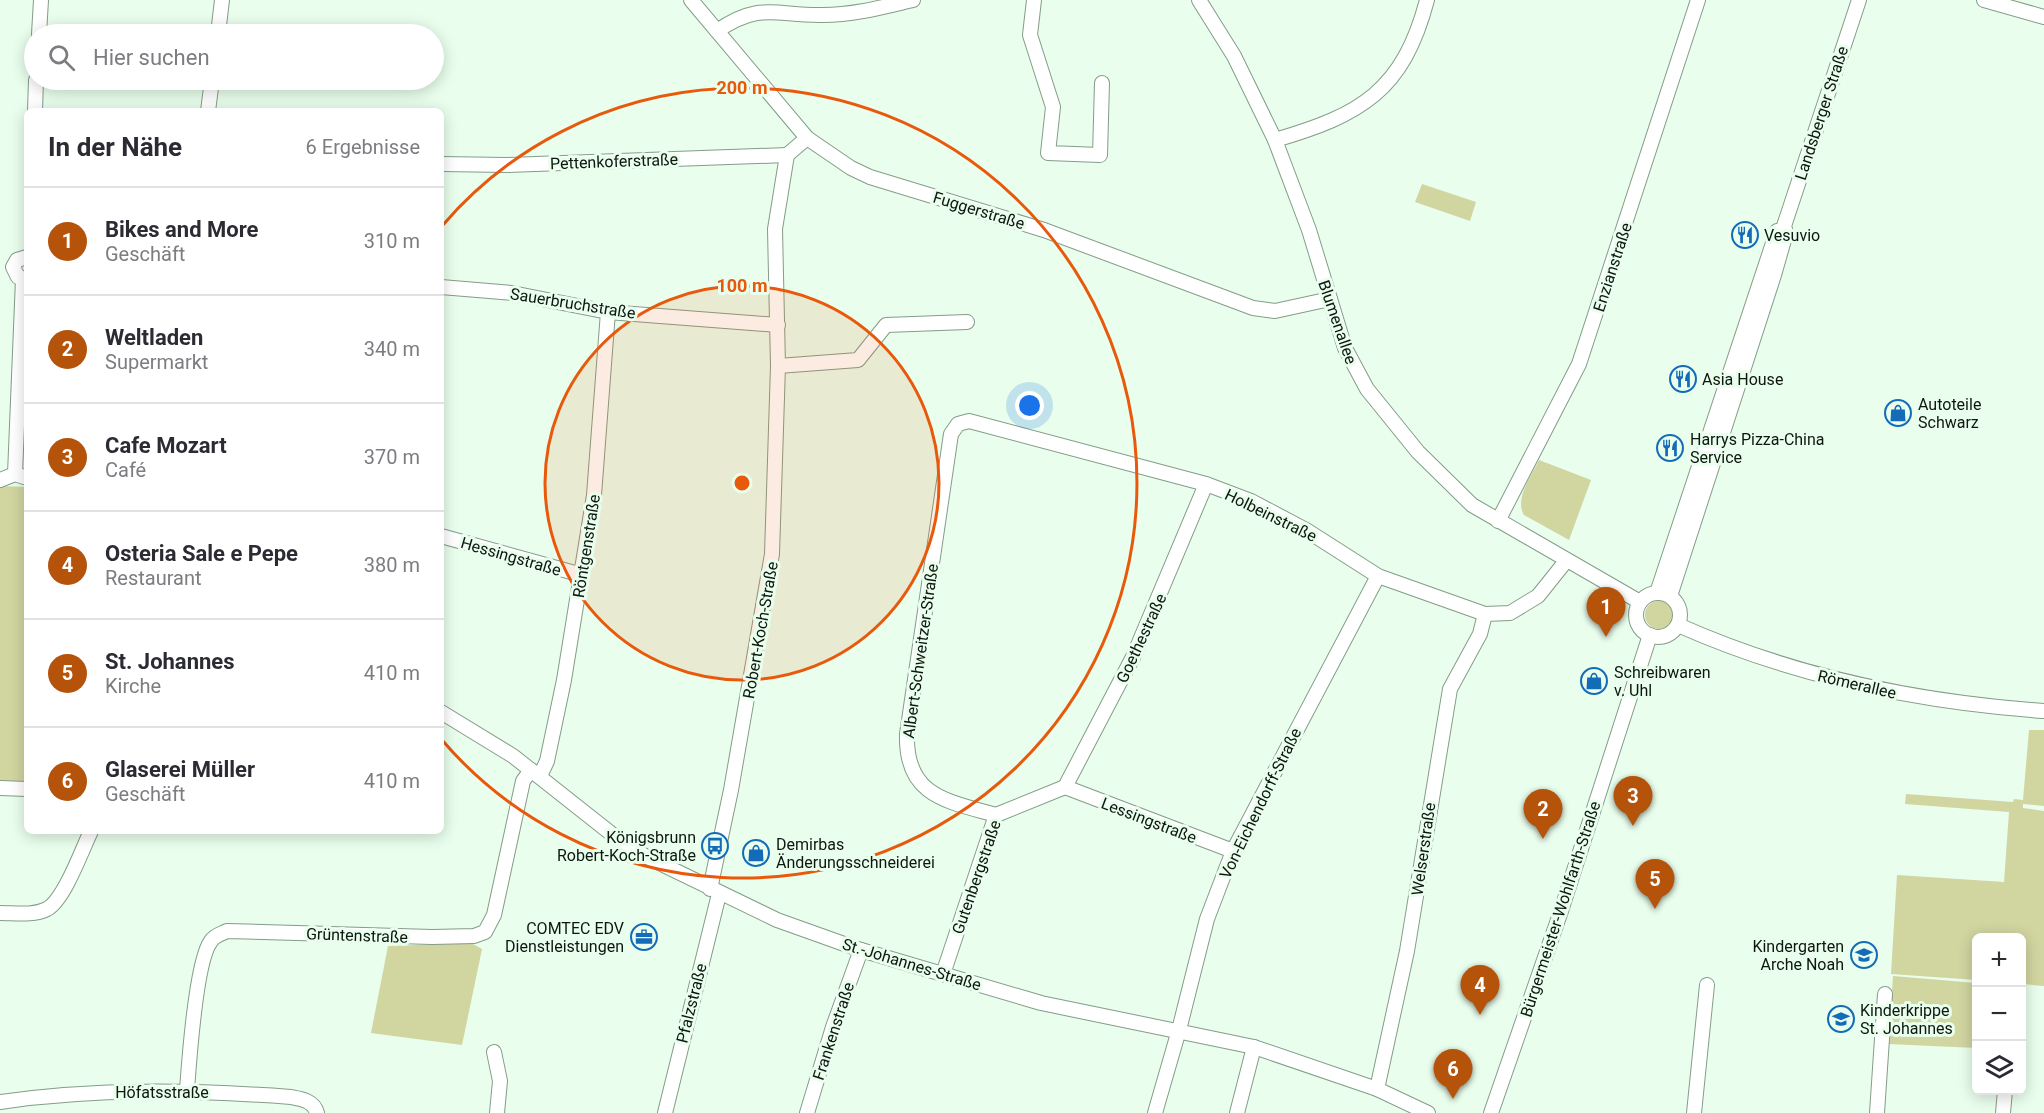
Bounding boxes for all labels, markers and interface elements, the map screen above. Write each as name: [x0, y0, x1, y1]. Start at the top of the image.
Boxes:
search box: [24, 24, 444, 90]
icon: search: [45, 41, 78, 74]
street label: Landsberger Straße: [1791, 44, 1852, 182]
text: Hier suchen: [93, 45, 210, 70]
text: 200 m: [716, 77, 768, 98]
text: In der Nähe: [48, 132, 182, 162]
text: 6 Ergebnisse: [306, 135, 420, 159]
street label: Pettenkoferstraße: [550, 150, 678, 173]
street label: Fuggerstraße: [931, 188, 1027, 233]
text: Bikes and More: [105, 217, 258, 242]
street label: Enzianstraße: [1589, 220, 1636, 314]
restaurant icon: Vesuvio: [1730, 220, 1760, 250]
place label: Vesuvio: [1764, 226, 1820, 245]
text: 1: [62, 229, 73, 253]
text: 310 m: [364, 229, 420, 253]
text: Geschäft: [105, 242, 185, 266]
text: 100 m: [716, 275, 768, 296]
street label: Blumenallee: [1314, 278, 1361, 367]
street label: Sauerbruchstraße: [509, 284, 637, 323]
text: Weltladen: [105, 325, 203, 350]
text: 2: [62, 337, 73, 361]
text: 340 m: [364, 337, 420, 361]
text: Supermarkt: [105, 350, 208, 374]
restaurant icon: Asia House: [1668, 364, 1698, 394]
place label: Asia House: [1702, 370, 1783, 389]
your location: [1015, 391, 1044, 420]
place label: Autoteile Schwarz: [1918, 395, 1981, 432]
shop icon: Autoteile Schwarz: [1883, 398, 1913, 428]
place label: Harrys Pizza-China Service: [1690, 430, 1825, 467]
text: Cafe Mozart: [105, 433, 227, 458]
restaurant icon: Harrys Pizza-China Service: [1655, 433, 1685, 463]
text: 3: [62, 445, 73, 469]
text: 370 m: [364, 445, 420, 469]
text: Café: [105, 458, 146, 482]
centre of rings: [732, 473, 752, 493]
street label: Holbeinstraße: [1222, 485, 1320, 546]
street label: Röntgenstraße: [569, 493, 604, 599]
street label: Hessingstraße: [459, 533, 563, 580]
text: Osteria Sale e Pepe: [105, 541, 298, 566]
text: 4: [62, 553, 73, 577]
text: 380 m: [364, 553, 420, 577]
street label: Robert-Koch-Straße: [739, 560, 782, 700]
street label: Albert-Schweitzer-Straße: [899, 562, 942, 740]
text: Restaurant: [105, 566, 202, 590]
pin: 1: [1586, 588, 1626, 637]
street label: Goethestraße: [1112, 591, 1170, 686]
text: St. Johannes: [105, 649, 235, 674]
text: 5: [62, 661, 73, 685]
text: 410 m: [364, 661, 420, 685]
place label: Schreibwaren v. Uhl: [1614, 663, 1711, 700]
shop icon: Schreibwaren v. Uhl: [1579, 666, 1609, 696]
street label: Römerallee: [1816, 666, 1898, 703]
text: Kirche: [105, 674, 161, 698]
street label: Von-Eichendorff-Straße: [1216, 725, 1305, 882]
text: Glaserei Müller: [105, 757, 255, 782]
text: 6: [62, 769, 73, 793]
text: 410 m: [364, 769, 420, 793]
pin: 3: [1614, 776, 1652, 826]
text: Geschäft: [105, 782, 185, 806]
pin: 2: [1524, 790, 1562, 839]
street label: Lessingstraße: [1098, 794, 1199, 847]
street label: Bürgermeister-Wohlfarth-Straße: [1517, 799, 1604, 1020]
street label: Welserstraße: [1408, 801, 1439, 897]
street label: Gutenbergstraße: [948, 818, 1005, 937]
place label: Königsbrunn Robert-Koch-Straße: [557, 828, 696, 865]
bus stop icon: Königsbrunn Robert-Koch-Straße: [700, 831, 730, 861]
place label: Demirbas Änderungsschneiderei: [776, 835, 935, 872]
shop icon: Demirbas Änderungsschneiderei: [741, 838, 771, 868]
pin: 5: [1636, 860, 1674, 909]
place label: COMTEC EDV Dienstleistungen: [505, 919, 624, 956]
office icon: COMTEC EDV Dienstleistungen: [629, 922, 659, 952]
street label: Grüntenstraße: [306, 924, 408, 947]
map controls: [1972, 933, 2026, 1095]
button: +: [1972, 933, 2026, 987]
street label: St.-Johannes-Straße: [840, 934, 984, 995]
place label: Kindergarten Arche Noah: [1752, 937, 1844, 974]
school or university icon: Kindergarten Arche Noah: [1849, 940, 1879, 970]
street label: Pfalzstraße: [672, 961, 711, 1045]
pin: 4: [1460, 966, 1500, 1015]
street label: Frankenstraße: [809, 980, 858, 1083]
button: −: [1972, 987, 2026, 1041]
place label: Kinderkrippe St. Johannes: [1860, 1001, 1953, 1038]
school or university icon: Kinderkrippe St. Johannes: [1826, 1004, 1856, 1034]
button: layers: [1972, 1041, 2026, 1095]
pin: 6: [1434, 1050, 1472, 1099]
street label: Höfatsstraße: [115, 1083, 209, 1102]

